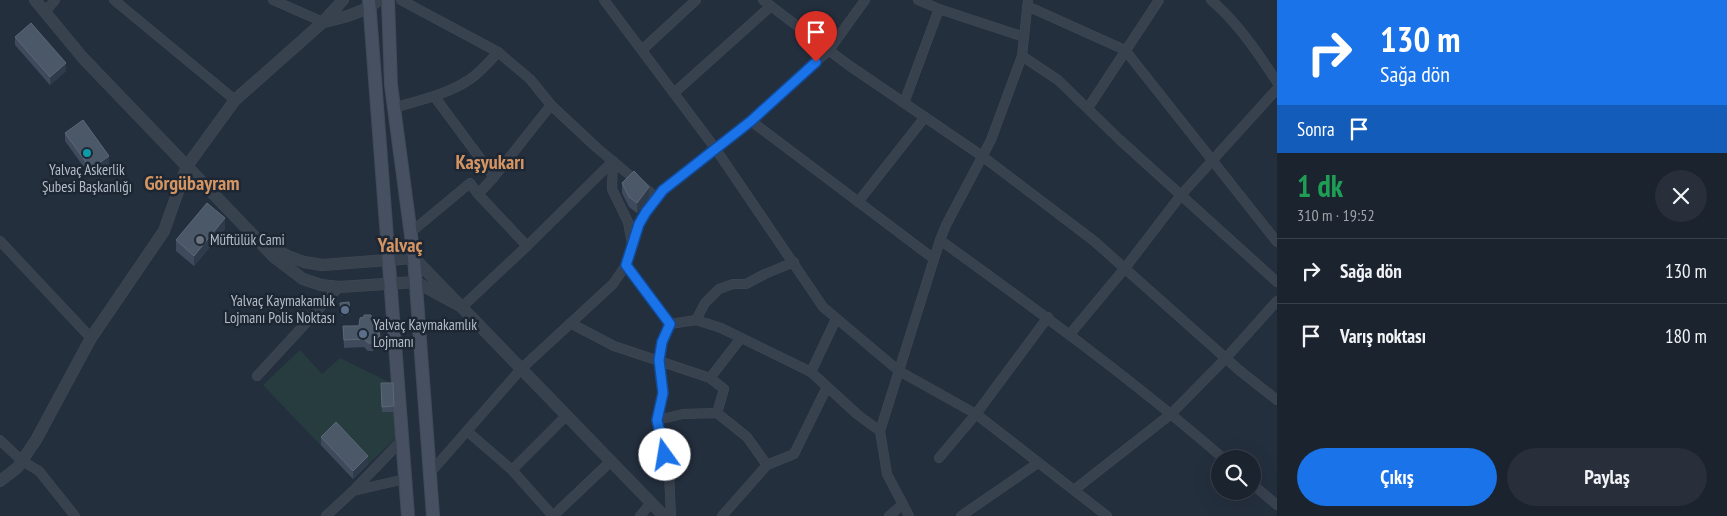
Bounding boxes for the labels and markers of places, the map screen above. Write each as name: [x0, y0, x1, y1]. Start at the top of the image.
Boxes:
pin: [795, 11, 837, 62]
marker: Yalvaç Askerlik Şubesi Başkanlığı: [81, 147, 93, 159]
place label: Yalvaç Askerlik Şubesi Başkanlığı: [42, 160, 132, 196]
place label: Müftülük Cami: [210, 230, 285, 249]
marker: Müftülük Cami: [194, 234, 206, 246]
place label: Yalvaç Kaymakamlık Lojmanı Polis Noktası: [224, 291, 335, 327]
marker: Yalvaç Kaymakamlık Lojmanı Polis Noktası: [339, 304, 351, 316]
place label: Yalvaç Kaymakamlık Lojmanı: [373, 315, 477, 351]
marker: Yalvaç Kaymakamlık Lojmanı: [357, 328, 369, 340]

